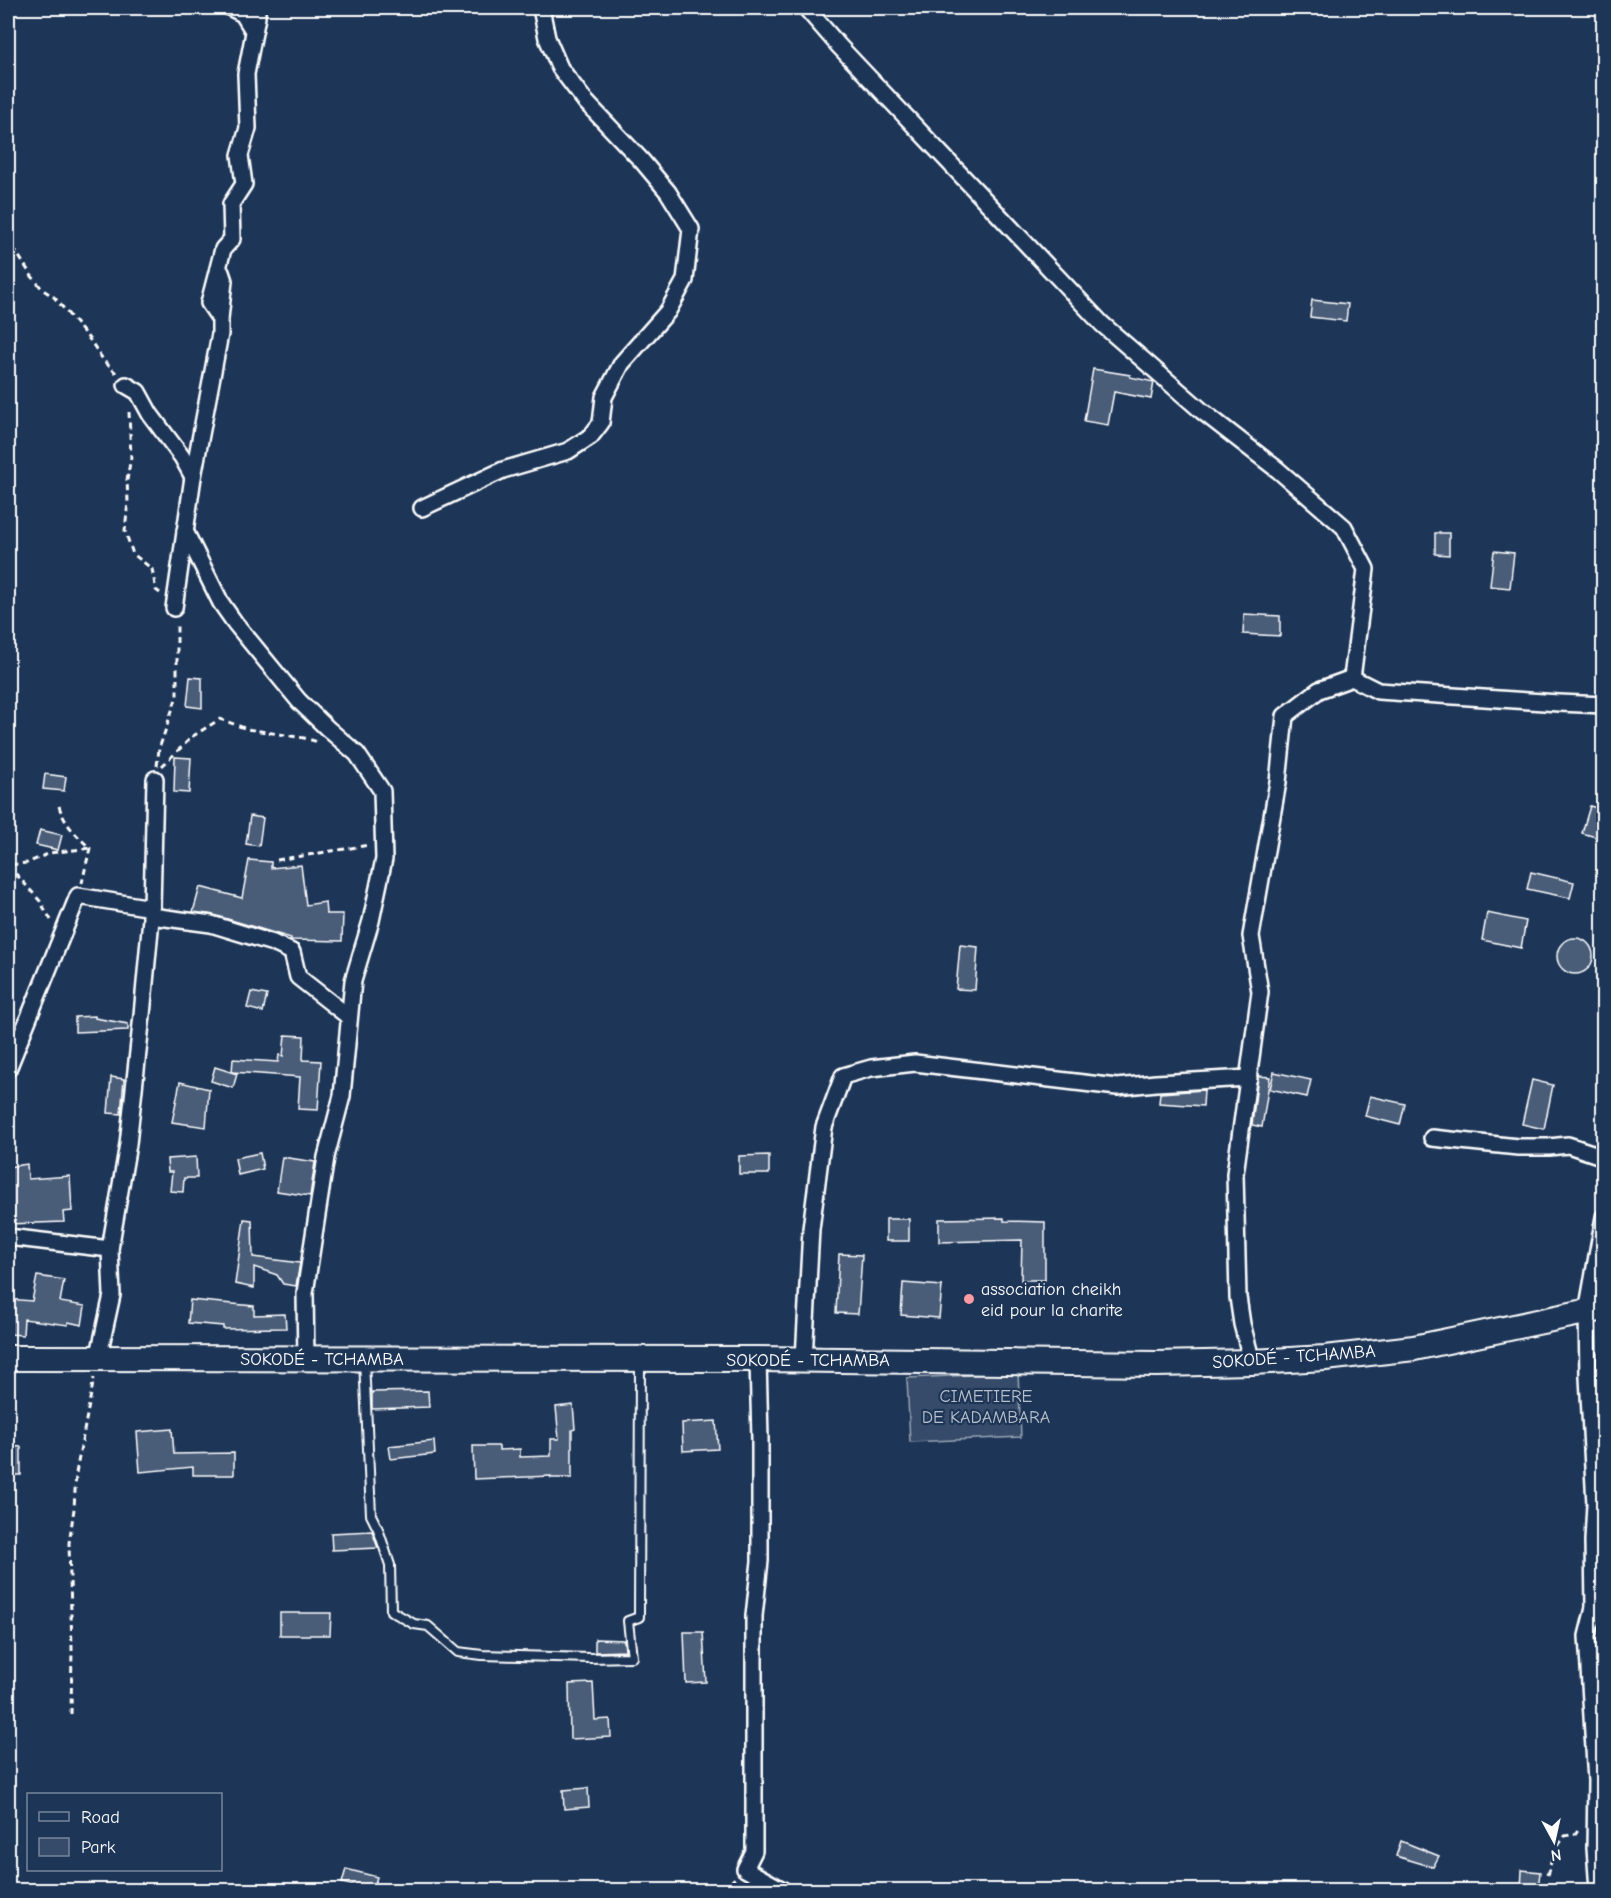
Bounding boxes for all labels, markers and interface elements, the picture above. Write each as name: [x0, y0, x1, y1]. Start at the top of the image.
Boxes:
place label: association cheikh eid pour la charite: [981, 1279, 1123, 1321]
marker: association cheikh eid pour la charite: [962, 1292, 976, 1306]
street label: SOKODÉ - TCHAMBA: [1212, 1340, 1376, 1373]
street label: SOKODÉ - TCHAMBA: [240, 1348, 404, 1370]
street label: SOKODÉ - TCHAMBA: [726, 1349, 890, 1371]
park label: CIMETIERE DE KADAMBARA: [922, 1386, 1050, 1428]
legend: [27, 1793, 222, 1871]
text: Road: [81, 1807, 120, 1828]
north arrow: [1524, 1811, 1584, 1871]
text: Park: [81, 1837, 116, 1858]
text: N: [1550, 1845, 1562, 1865]

